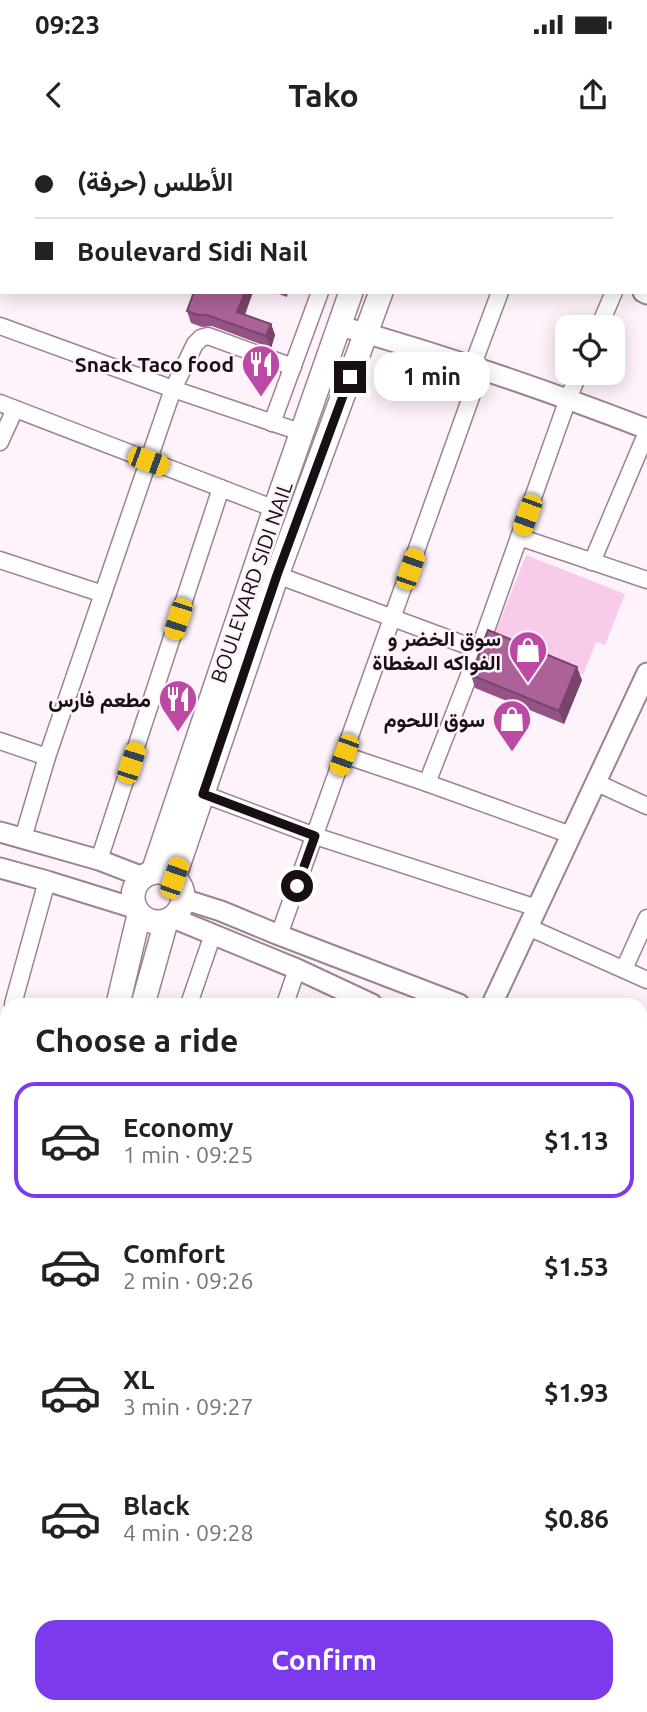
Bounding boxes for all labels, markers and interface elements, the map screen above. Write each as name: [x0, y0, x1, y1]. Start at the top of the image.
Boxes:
text: 09:23: [35, 10, 100, 39]
icon: back: [35, 76, 73, 114]
icon: share: [574, 76, 612, 114]
text: Tako: [288, 77, 359, 113]
text: الأطلس (حرفة): [77, 167, 233, 196]
text: Boulevard Sidi Nail: [77, 237, 308, 266]
map controls: [555, 315, 625, 385]
button: locate: [555, 315, 625, 385]
restaurant icon: Snack Taco food: [240, 343, 282, 398]
place label: Snack Taco food: [75, 352, 234, 376]
callout: 1 min: [374, 352, 490, 402]
route end: [334, 361, 366, 393]
text: 1 min: [403, 364, 461, 389]
car: [125, 444, 172, 478]
street label: BOULEVARD SIDI NAIL: [205, 478, 297, 686]
car: [510, 492, 545, 538]
car: [394, 546, 427, 592]
car: [162, 596, 195, 642]
place label: سوق الخضر و الفواكه المغطاة: [372, 626, 501, 676]
shop icon: سوق الخضر و الفواكه المغطاة: [507, 629, 549, 684]
restaurant icon: مطعم فارس: [157, 678, 199, 733]
place label: مطعم فارس: [48, 687, 151, 714]
shop icon: سوق اللحوم: [491, 698, 533, 753]
place label: سوق اللحوم: [384, 707, 485, 734]
car: [327, 732, 362, 778]
car: [115, 740, 148, 786]
car: [158, 855, 191, 901]
route start: [281, 870, 313, 902]
text: Choose a ride: [35, 1022, 238, 1058]
icon: car: [39, 1109, 102, 1172]
text: Economy: [123, 1113, 233, 1142]
text: $1.13: [544, 1126, 609, 1155]
text: 1 min · 09:25: [123, 1142, 254, 1167]
icon: car: [39, 1235, 102, 1298]
text: Comfort: [123, 1239, 226, 1268]
text: $1.53: [544, 1252, 609, 1281]
text: 2 min · 09:26: [123, 1268, 254, 1293]
icon: car: [39, 1361, 102, 1424]
text: XL: [123, 1365, 154, 1394]
text: $1.93: [544, 1378, 609, 1407]
text: 3 min · 09:27: [123, 1394, 254, 1419]
icon: car: [39, 1487, 102, 1550]
text: Black: [123, 1491, 190, 1520]
text: $0.86: [544, 1504, 609, 1533]
text: 4 min · 09:28: [123, 1520, 254, 1545]
button: Confirm: [35, 1620, 613, 1700]

